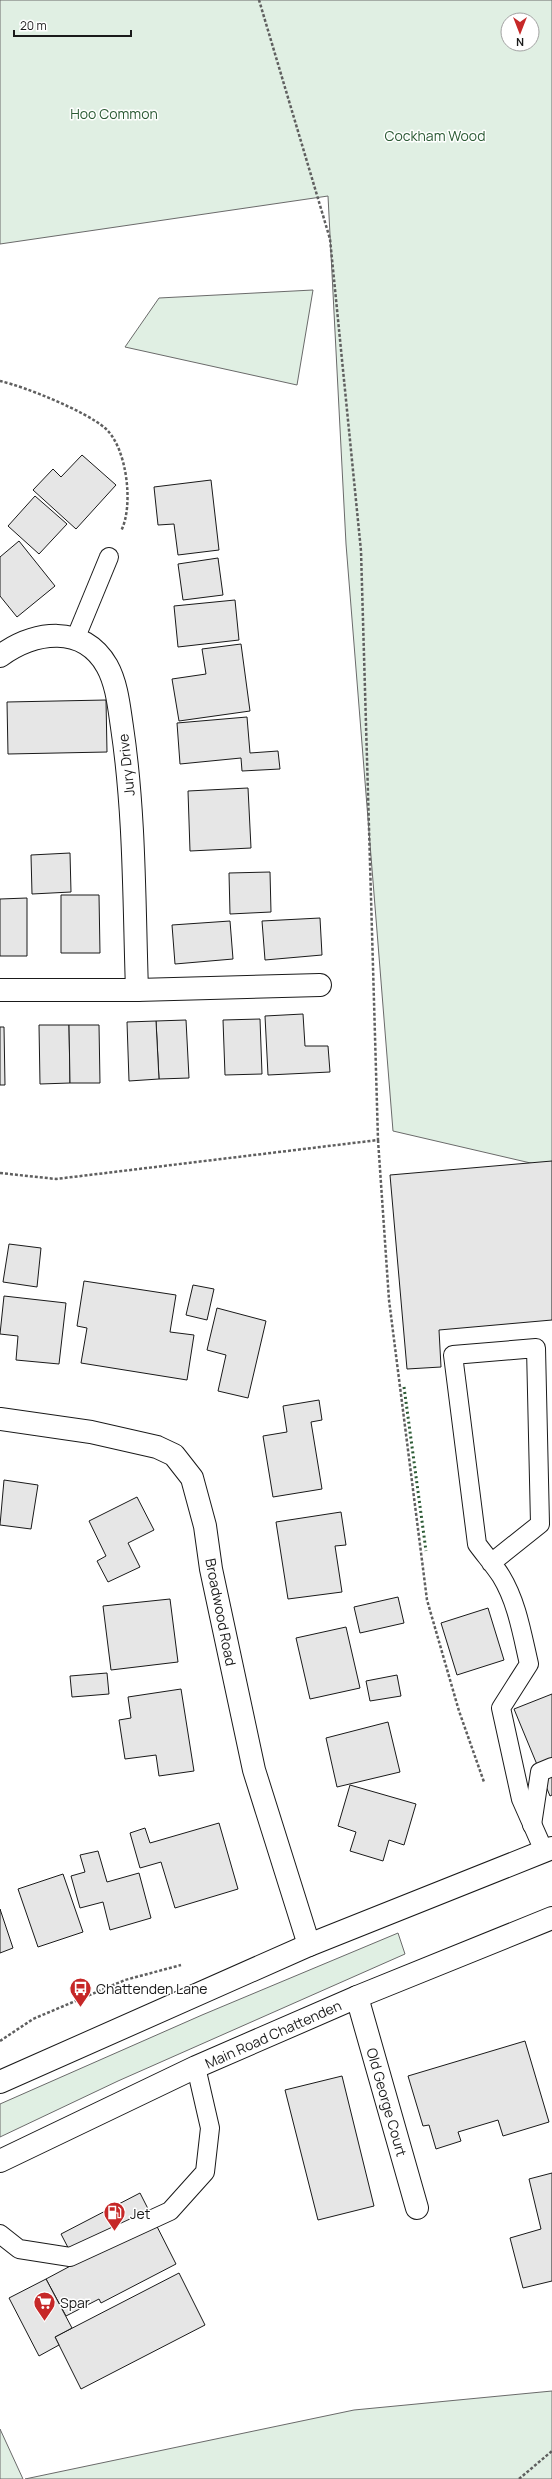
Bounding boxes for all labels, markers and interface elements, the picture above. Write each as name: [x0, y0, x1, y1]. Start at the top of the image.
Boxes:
scale bar: [14, 12, 131, 38]
north arrow: [500, 12, 540, 52]
text: 20 m: [20, 17, 47, 34]
text: N: [516, 35, 524, 50]
park label: Hoo Common: [70, 104, 158, 123]
park label: Cockham Wood: [385, 126, 485, 145]
street label: Jury Drive: [113, 733, 139, 797]
street label: Broadwood Road: [201, 1557, 241, 1667]
bus stop icon: Chattenden Lane: [67, 1975, 93, 2008]
place label: Chattenden Lane: [96, 1979, 208, 1998]
street label: Main Road Chattenden: [202, 1995, 344, 2073]
street label: Old George Court: [362, 2045, 412, 2159]
fuel station icon: Jet: [101, 2200, 127, 2233]
place label: Jet: [130, 2204, 151, 2223]
supermarket icon: Spar: [32, 2289, 58, 2322]
place label: Spar: [60, 2293, 90, 2312]

